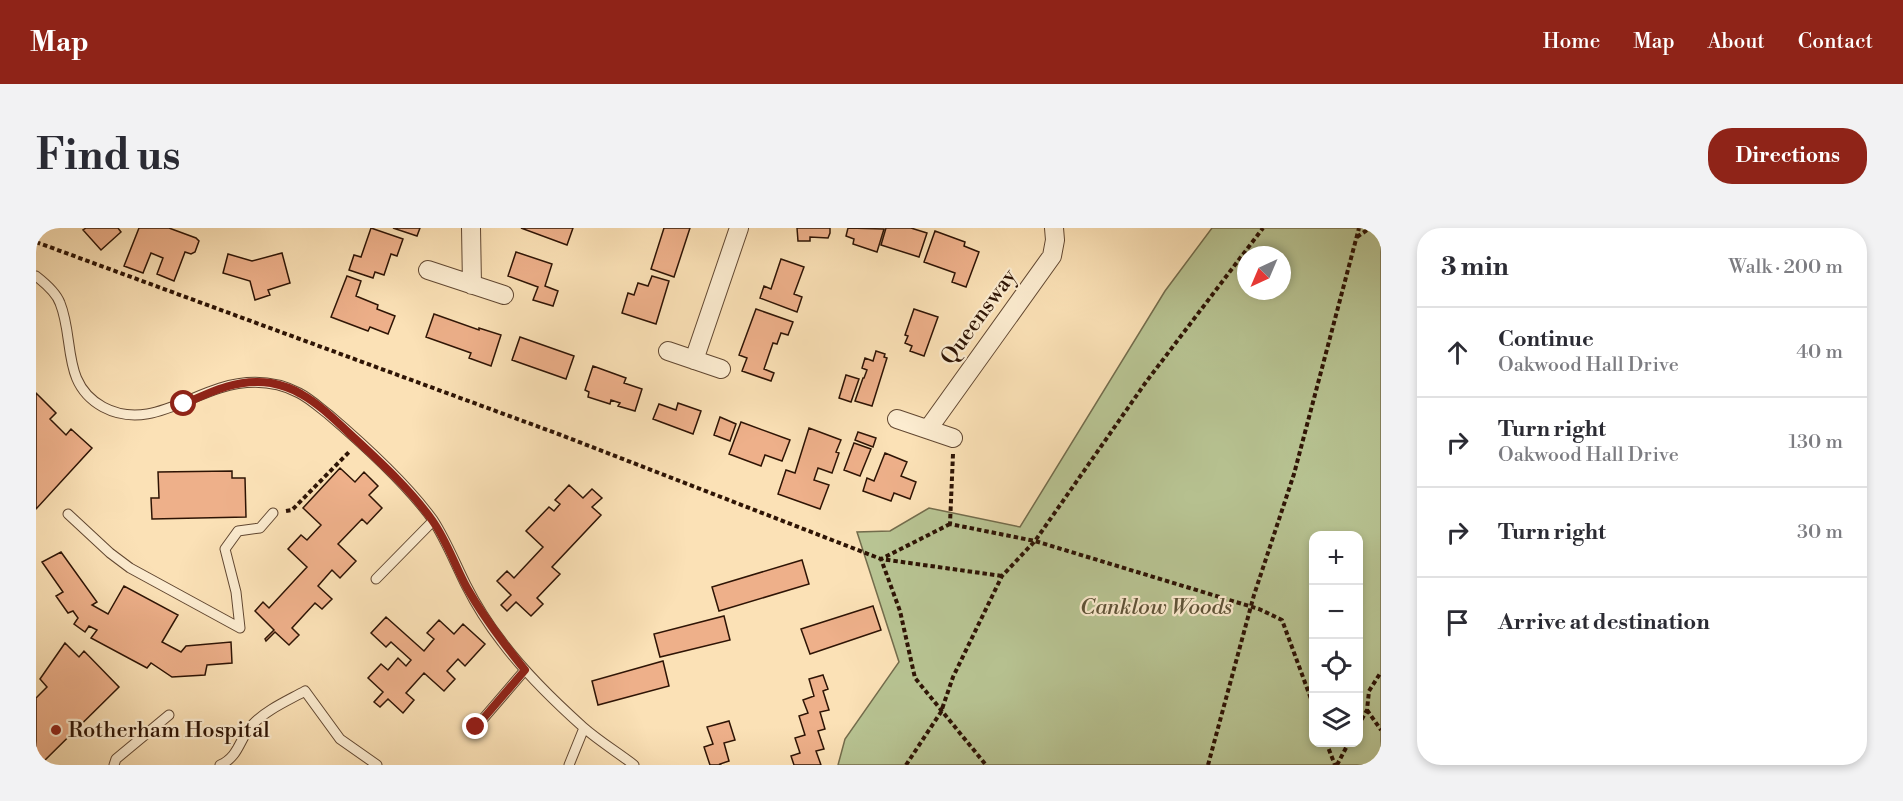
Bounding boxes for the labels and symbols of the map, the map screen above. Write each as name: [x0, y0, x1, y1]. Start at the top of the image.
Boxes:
north arrow: [1237, 246, 1291, 300]
street label: Queensway: [935, 263, 1023, 370]
route start: [170, 390, 196, 416]
park label: Canklow Woods: [1080, 594, 1232, 621]
route end: [462, 713, 488, 739]
place label: Rotherham Hospital: [68, 717, 270, 744]
marker: Rotherham Hospital: [49, 723, 63, 737]

